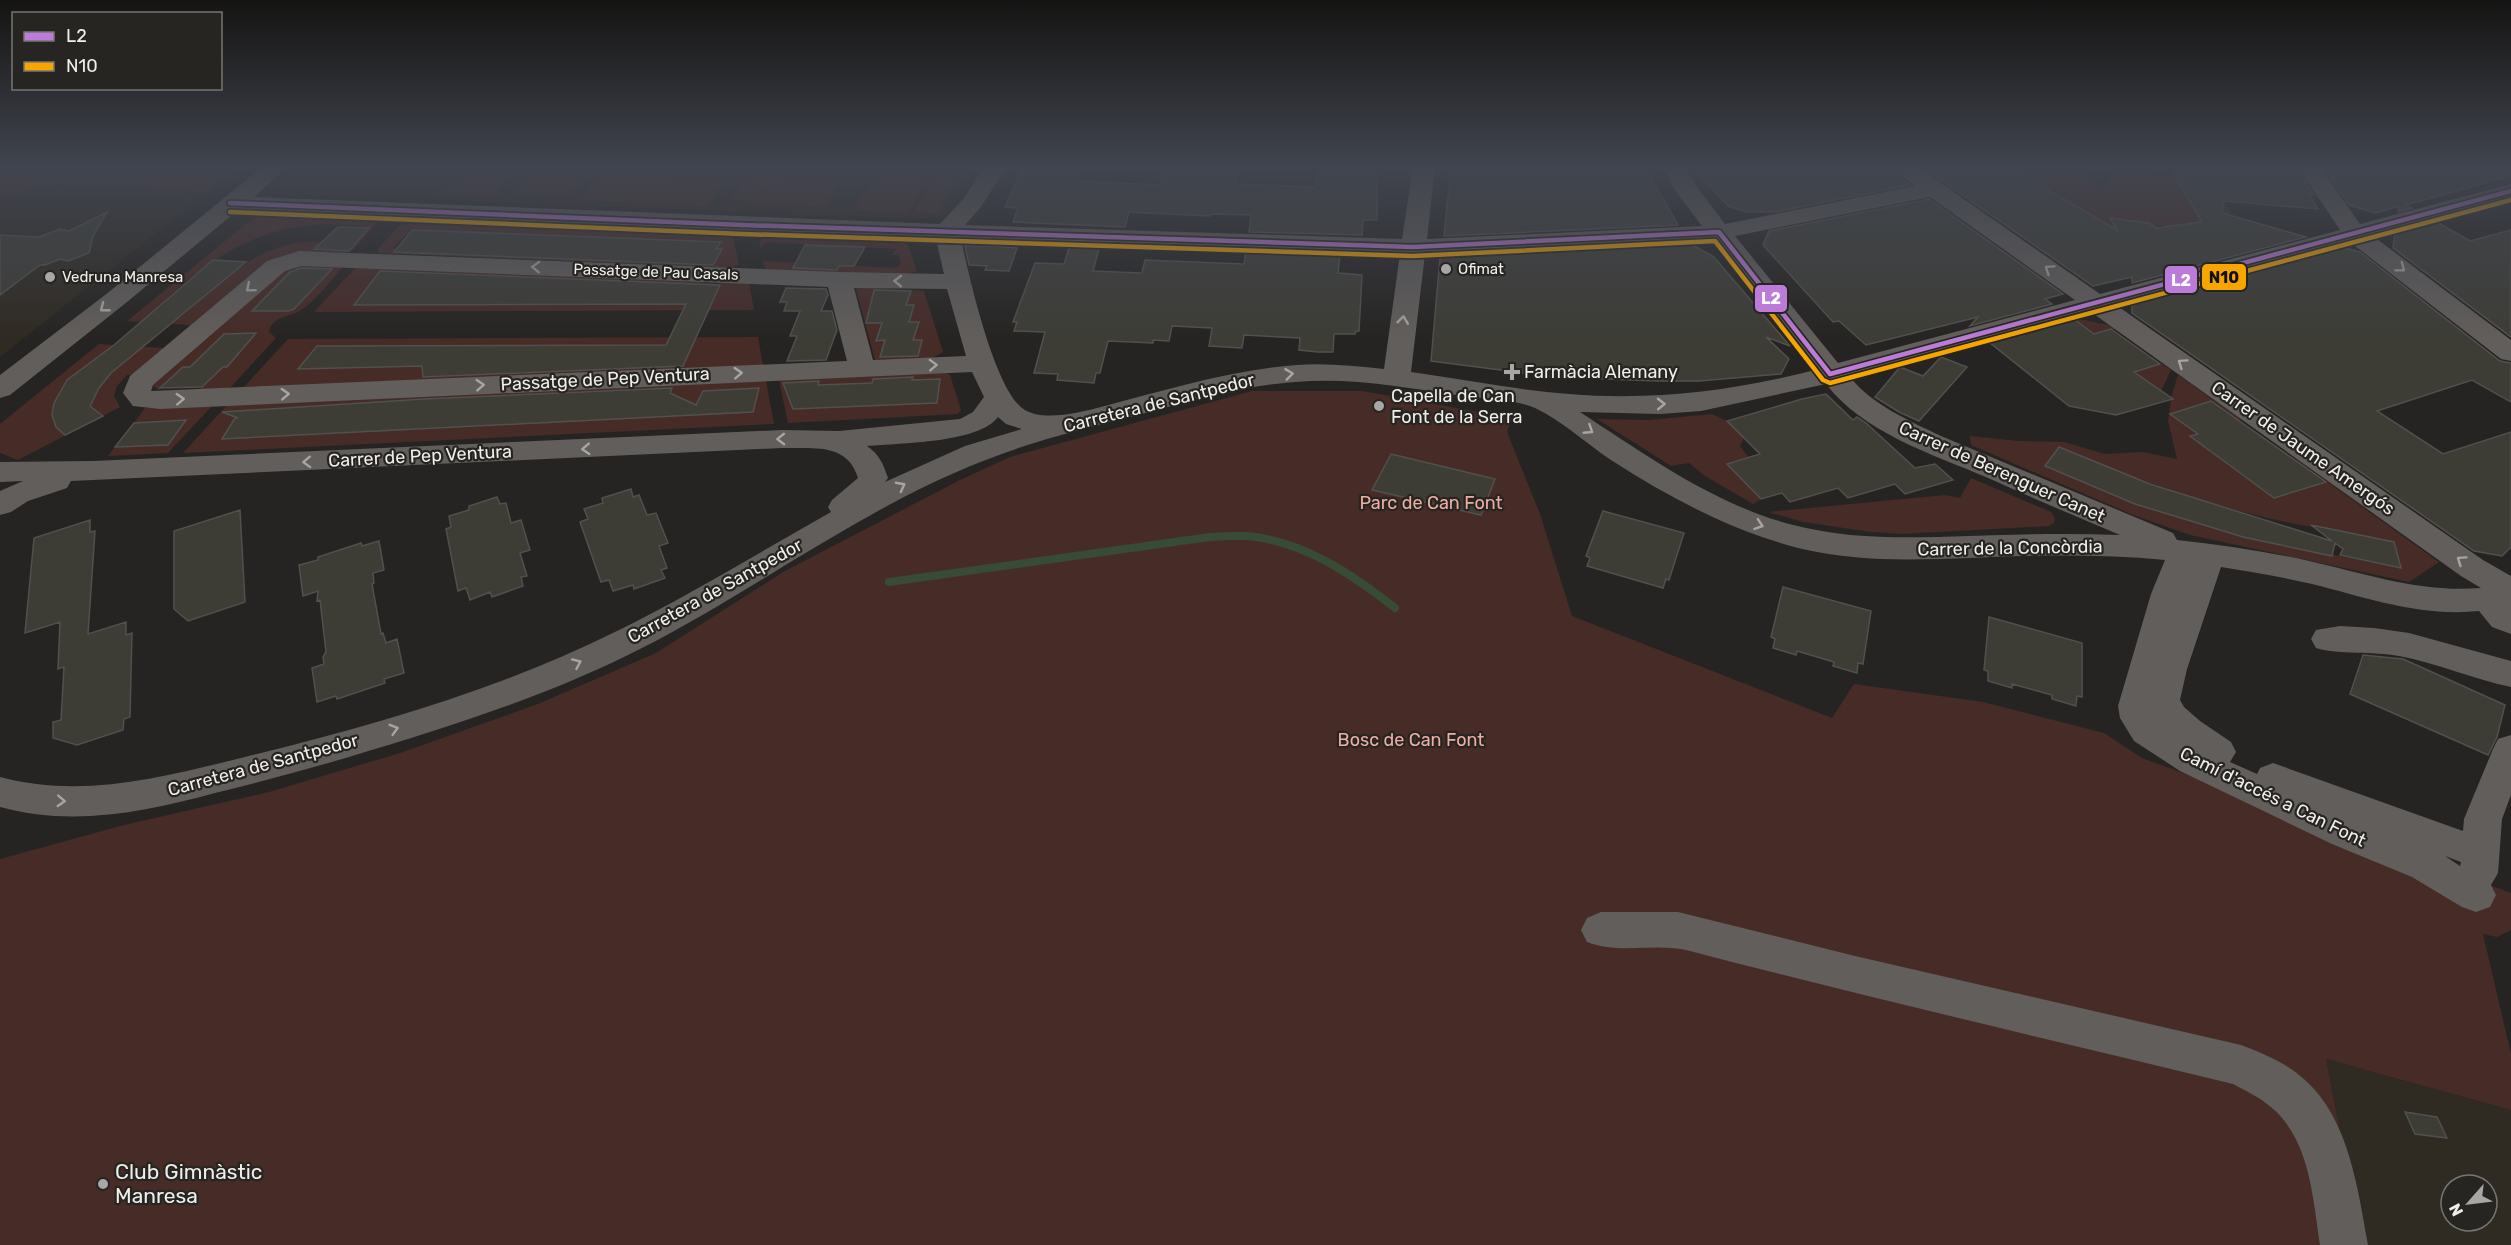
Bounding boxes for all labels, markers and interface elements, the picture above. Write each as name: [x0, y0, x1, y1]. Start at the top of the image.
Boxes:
legend: [12, 12, 222, 90]
text: L2: [66, 25, 87, 47]
text: N10: [66, 55, 98, 77]
street label: Passatge de Pau Casals: [573, 260, 739, 284]
place label: Ofimat: [1458, 260, 1504, 278]
one-way arrow: [531, 261, 540, 273]
one-way arrow: [2394, 261, 2405, 272]
marker: Ofimat: [1439, 262, 1453, 276]
line badge: N10: [2201, 263, 2247, 291]
one-way arrow: [2045, 265, 2056, 276]
line badge: L2: [2164, 265, 2198, 294]
place label: Vedruna Manresa: [62, 268, 183, 286]
text: N10: [2209, 268, 2239, 287]
marker: Vedruna Manresa: [43, 270, 57, 284]
text: L2: [2171, 271, 2191, 290]
one-way arrow: [894, 275, 903, 287]
one-way arrow: [246, 281, 257, 292]
line badge: L2: [1754, 284, 1788, 313]
text: L2: [1761, 289, 1781, 308]
one-way arrow: [100, 300, 111, 311]
one-way arrow: [1397, 315, 1409, 324]
one-way arrow: [928, 359, 937, 371]
one-way arrow: [2178, 359, 2189, 370]
place label: Farmàcia Alemany: [1524, 361, 1678, 383]
street label: Passatge de Pep Ventura: [500, 363, 710, 395]
marker: Farmàcia Alemany: [1505, 365, 1519, 379]
one-way arrow: [733, 366, 742, 379]
street label: Carretera de Santpedor: [1061, 369, 1257, 437]
one-way arrow: [1284, 369, 1294, 381]
street label: Carrer de Jaume Amergós: [2207, 376, 2399, 520]
one-way arrow: [476, 378, 485, 391]
place label: Capella de Can Font de la Serra: [1391, 385, 1523, 428]
one-way arrow: [281, 388, 290, 401]
one-way arrow: [176, 393, 185, 406]
one-way arrow: [1656, 398, 1665, 410]
marker: Capella de Can Font de la Serra: [1372, 399, 1386, 413]
street label: Carrer de Berenguer Canet: [1895, 416, 2109, 528]
one-way arrow: [1582, 423, 1593, 434]
one-way arrow: [776, 433, 785, 445]
street label: Carrer de Pep Ventura: [328, 440, 512, 472]
one-way arrow: [581, 442, 590, 455]
one-way arrow: [303, 455, 312, 468]
one-way arrow: [895, 482, 906, 493]
park label: Parc de Can Font: [1359, 492, 1503, 514]
one-way arrow: [1753, 517, 1763, 530]
street label: Carretera de Santpedor: [624, 534, 806, 648]
street label: Carrer de la Concòrdia: [1917, 535, 2103, 561]
one-way arrow: [2457, 557, 2468, 568]
one-way arrow: [571, 659, 582, 671]
one-way arrow: [388, 724, 399, 736]
street label: Carretera de Santpedor: [165, 729, 361, 801]
park label: Bosc de Can Font: [1338, 729, 1484, 751]
street label: Camí d'accés a Can Font: [2176, 742, 2370, 852]
one-way arrow: [56, 794, 65, 807]
place label: Club Gimnàstic Manresa: [115, 1159, 262, 1208]
north arrow: [2439, 1173, 2499, 1233]
marker: Club Gimnàstic Manresa: [96, 1177, 110, 1191]
text: N: [2445, 1200, 2467, 1219]

